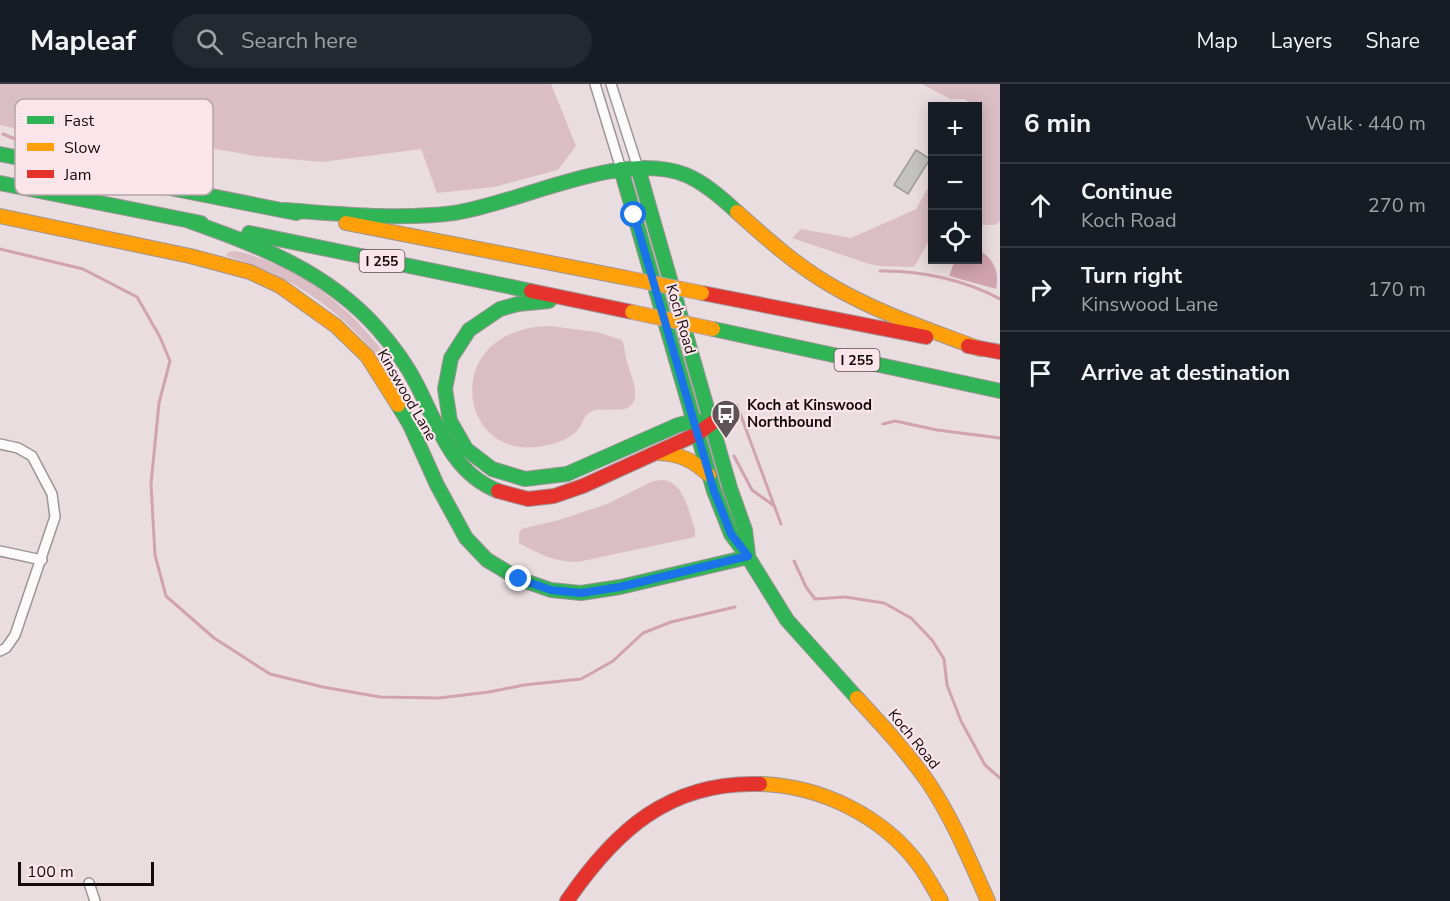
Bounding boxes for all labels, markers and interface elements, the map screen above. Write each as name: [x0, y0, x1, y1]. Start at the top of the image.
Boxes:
search box: [172, 14, 592, 68]
text: Mapleaf: [30, 22, 136, 60]
icon: search: [193, 25, 226, 58]
text: Search here: [241, 26, 358, 56]
text: Map: [1196, 27, 1238, 55]
text: Layers: [1271, 27, 1332, 55]
text: Share: [1365, 27, 1420, 55]
legend: [15, 99, 213, 195]
map controls: [928, 102, 982, 264]
button: +: [928, 102, 982, 156]
text: 6 min: [1024, 106, 1091, 141]
text: Fast: [64, 110, 95, 132]
text: Walk · 440 m: [1306, 110, 1426, 137]
text: Slow: [64, 137, 101, 159]
button: −: [928, 156, 982, 210]
text: Jam: [63, 164, 91, 186]
text: Continue: [1081, 177, 1172, 207]
icon: ahead: [1024, 189, 1057, 222]
text: 270 m: [1368, 192, 1426, 219]
route start: [620, 201, 646, 227]
text: Koch Road: [1081, 207, 1177, 234]
button: locate: [928, 210, 982, 264]
road number: I 255: [360, 250, 404, 272]
text: Turn right: [1081, 261, 1182, 291]
icon: right: [1024, 273, 1057, 306]
text: 170 m: [1368, 276, 1426, 303]
street label: Koch Road: [661, 282, 701, 356]
text: Kinswood Lane: [1081, 291, 1218, 318]
street label: Kinswood Lane: [373, 345, 441, 445]
road number: I 255: [834, 349, 880, 371]
icon: arrive: [1024, 357, 1057, 390]
text: Arrive at destination: [1081, 358, 1290, 388]
place label: Koch at Kinswood Northbound: [747, 395, 872, 432]
bus stop icon: Koch at Kinswood Northbound: [710, 398, 742, 440]
route end: [505, 565, 531, 591]
street label: Koch Road: [884, 705, 944, 773]
scale bar: [18, 859, 154, 886]
text: 100 m: [27, 861, 74, 883]

